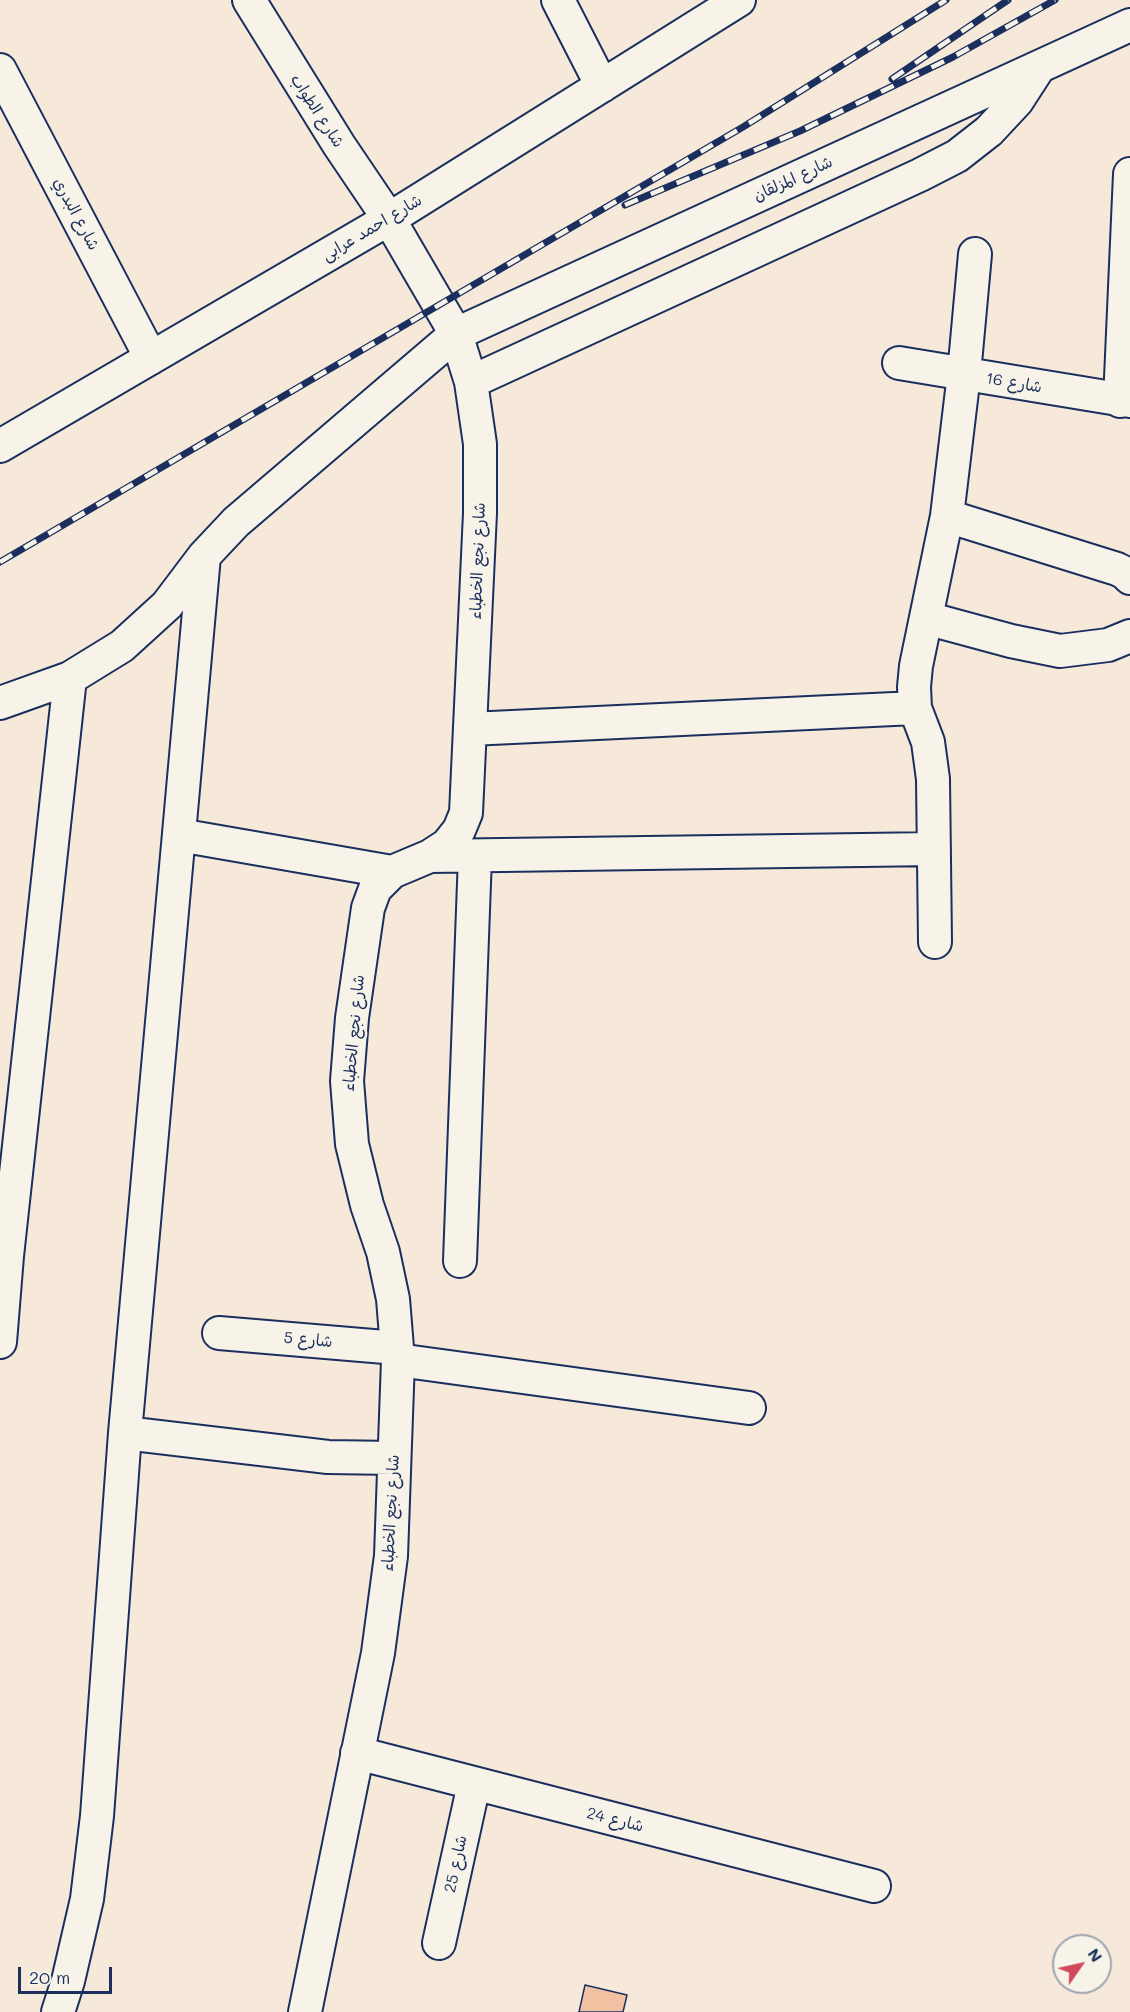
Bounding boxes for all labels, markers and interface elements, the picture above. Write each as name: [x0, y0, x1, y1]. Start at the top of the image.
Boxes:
street label: شارع الطواب: [286, 71, 348, 151]
street label: شارع المزلقان: [750, 152, 836, 206]
street label: شارع البدري: [49, 174, 103, 254]
street label: شارع احمد عرابى: [318, 191, 426, 265]
street label: شارع 16: [984, 369, 1044, 397]
street label: شارع نجع الخطباء: [466, 502, 490, 620]
street label: شارع نجع الخطباء: [339, 974, 369, 1092]
street label: شارع 5: [283, 1328, 333, 1352]
street label: شارع نجع الخطباء: [378, 1454, 404, 1572]
street label: شارع 24: [585, 1804, 645, 1836]
street label: شارع 25: [441, 1834, 471, 1894]
north arrow: [1052, 1934, 1112, 1994]
text: N: [1084, 1944, 1108, 1966]
scale bar: [21, 1955, 116, 1993]
text: 20 m: [29, 1965, 70, 1989]

